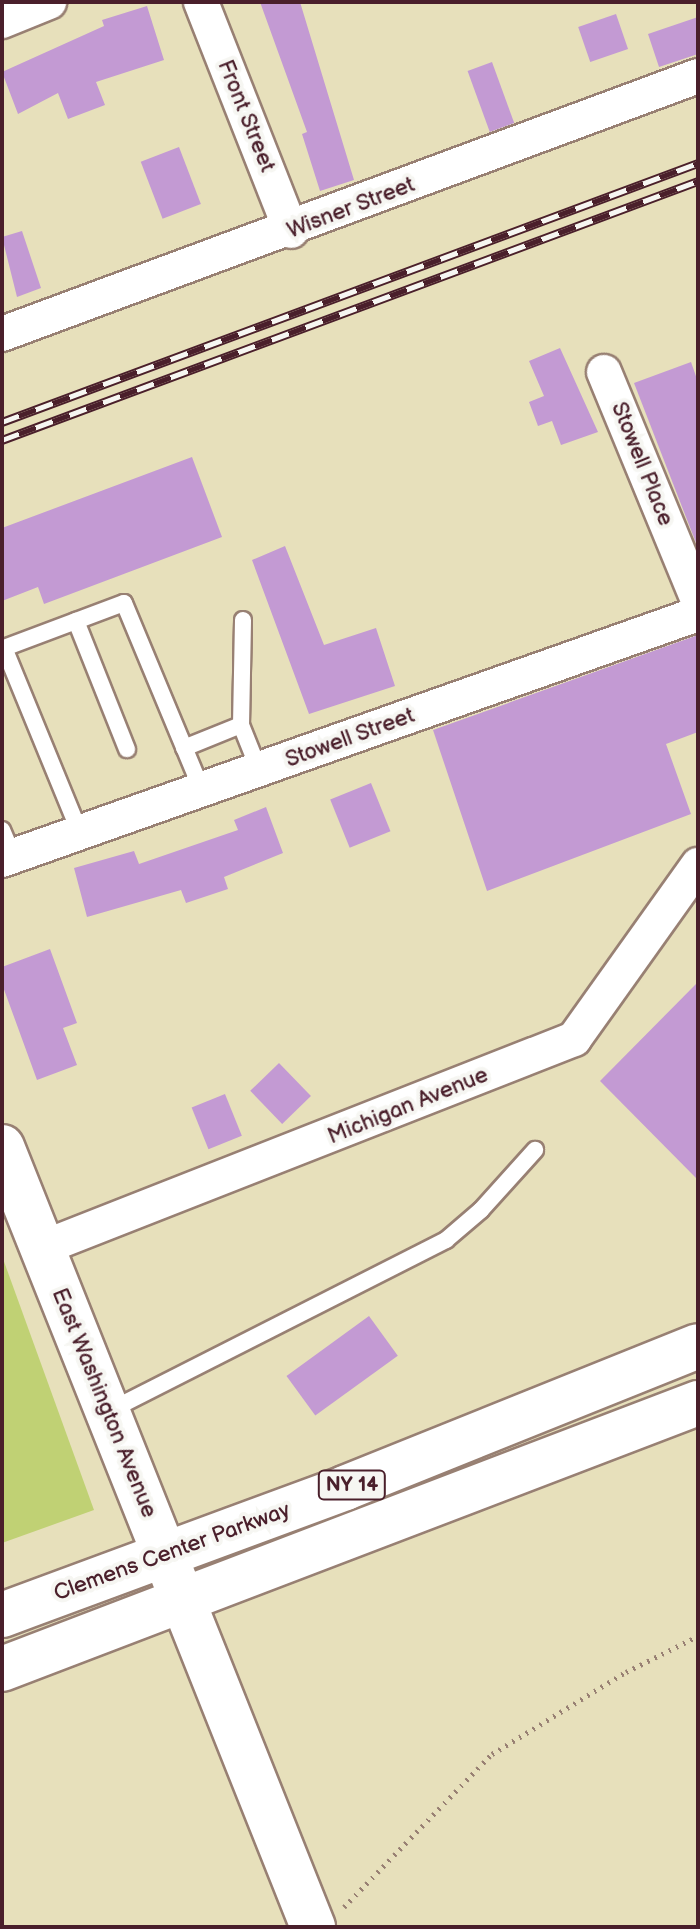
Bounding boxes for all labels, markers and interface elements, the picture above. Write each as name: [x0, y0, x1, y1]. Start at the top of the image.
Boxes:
street label: Front Street: [212, 56, 280, 176]
street label: Wisner Street: [283, 172, 419, 244]
street label: Stowell Place: [605, 398, 679, 530]
street label: Stowell Street: [282, 702, 418, 774]
street label: Michigan Avenue: [324, 1062, 492, 1150]
street label: East Washington Avenue: [46, 1284, 162, 1522]
road number: NY 14: [316, 1469, 388, 1501]
street label: Clemens Center Parkway: [50, 1497, 294, 1607]

